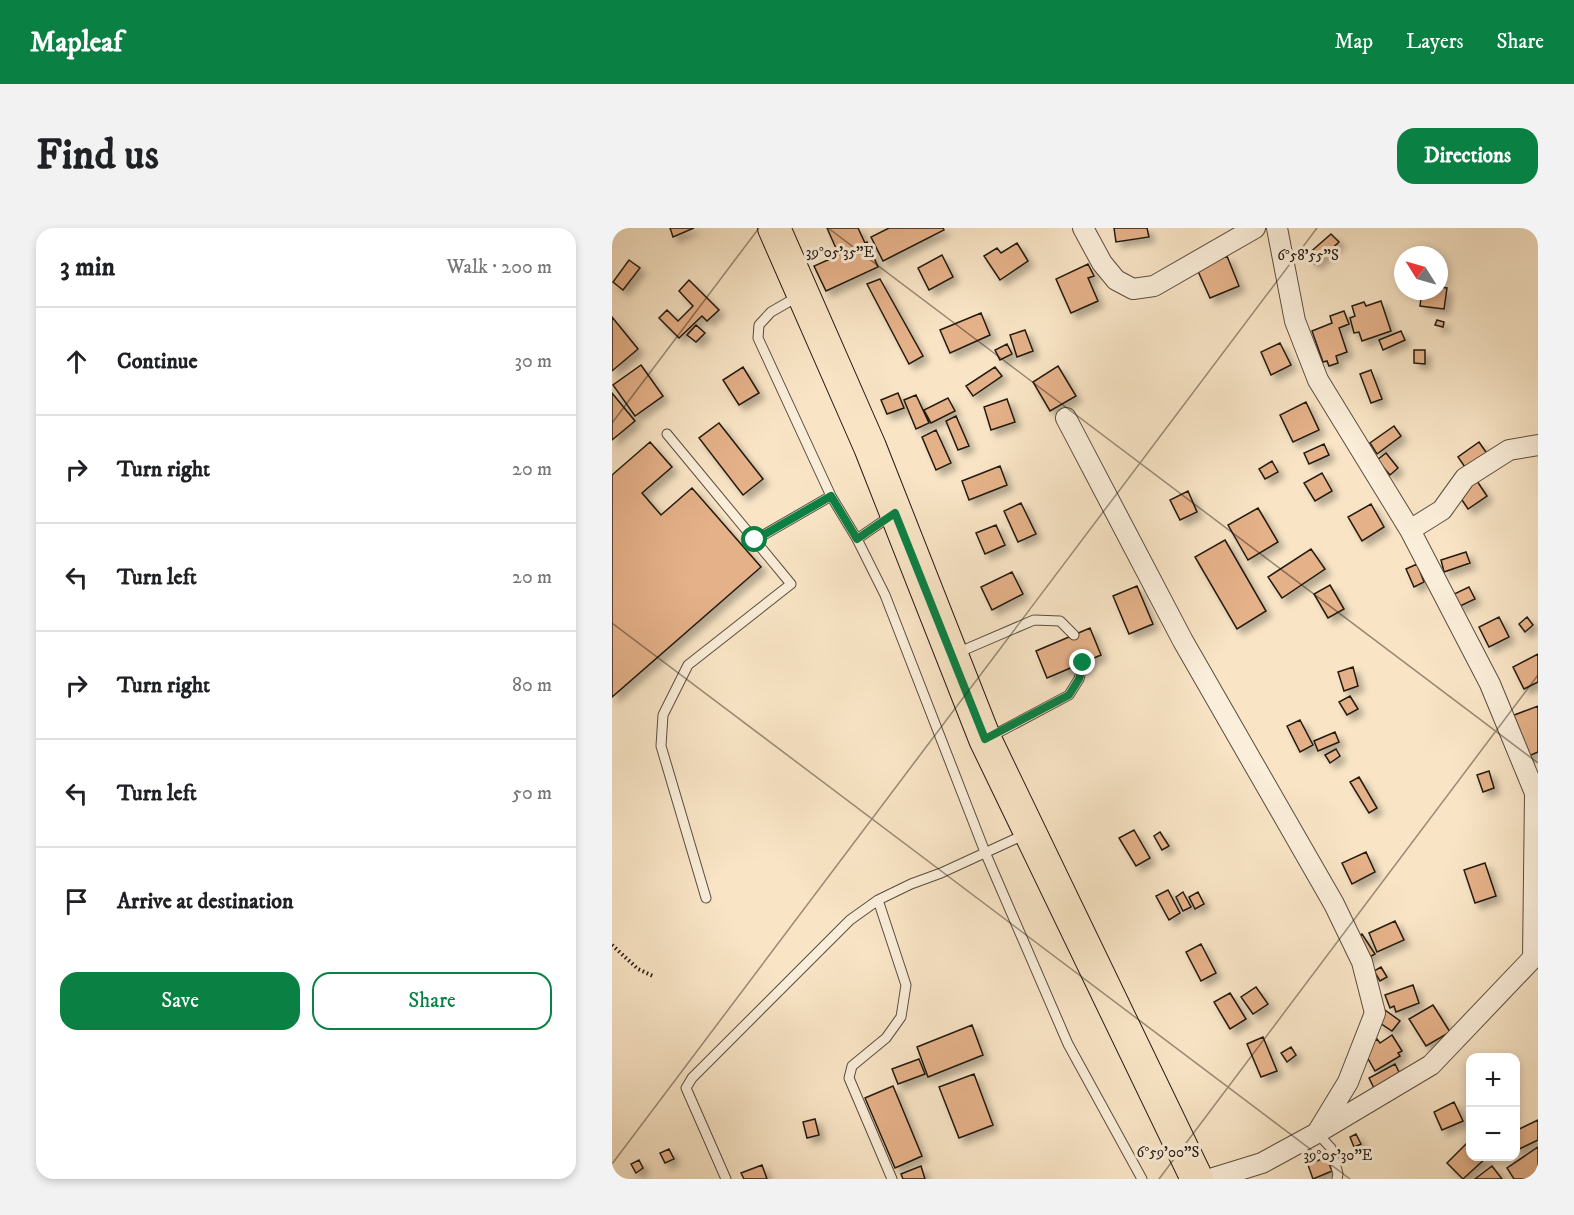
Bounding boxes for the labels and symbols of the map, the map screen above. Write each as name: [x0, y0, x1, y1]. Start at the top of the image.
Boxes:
text: 39°05'35"E: [806, 243, 875, 262]
text: 6°58'55"S: [1277, 246, 1339, 265]
north arrow: [1394, 246, 1448, 300]
route start: [741, 526, 767, 552]
route end: [1069, 649, 1095, 675]
text: 6°59'00"S: [1137, 1143, 1200, 1162]
text: 39°05'30"E: [1304, 1146, 1373, 1165]

